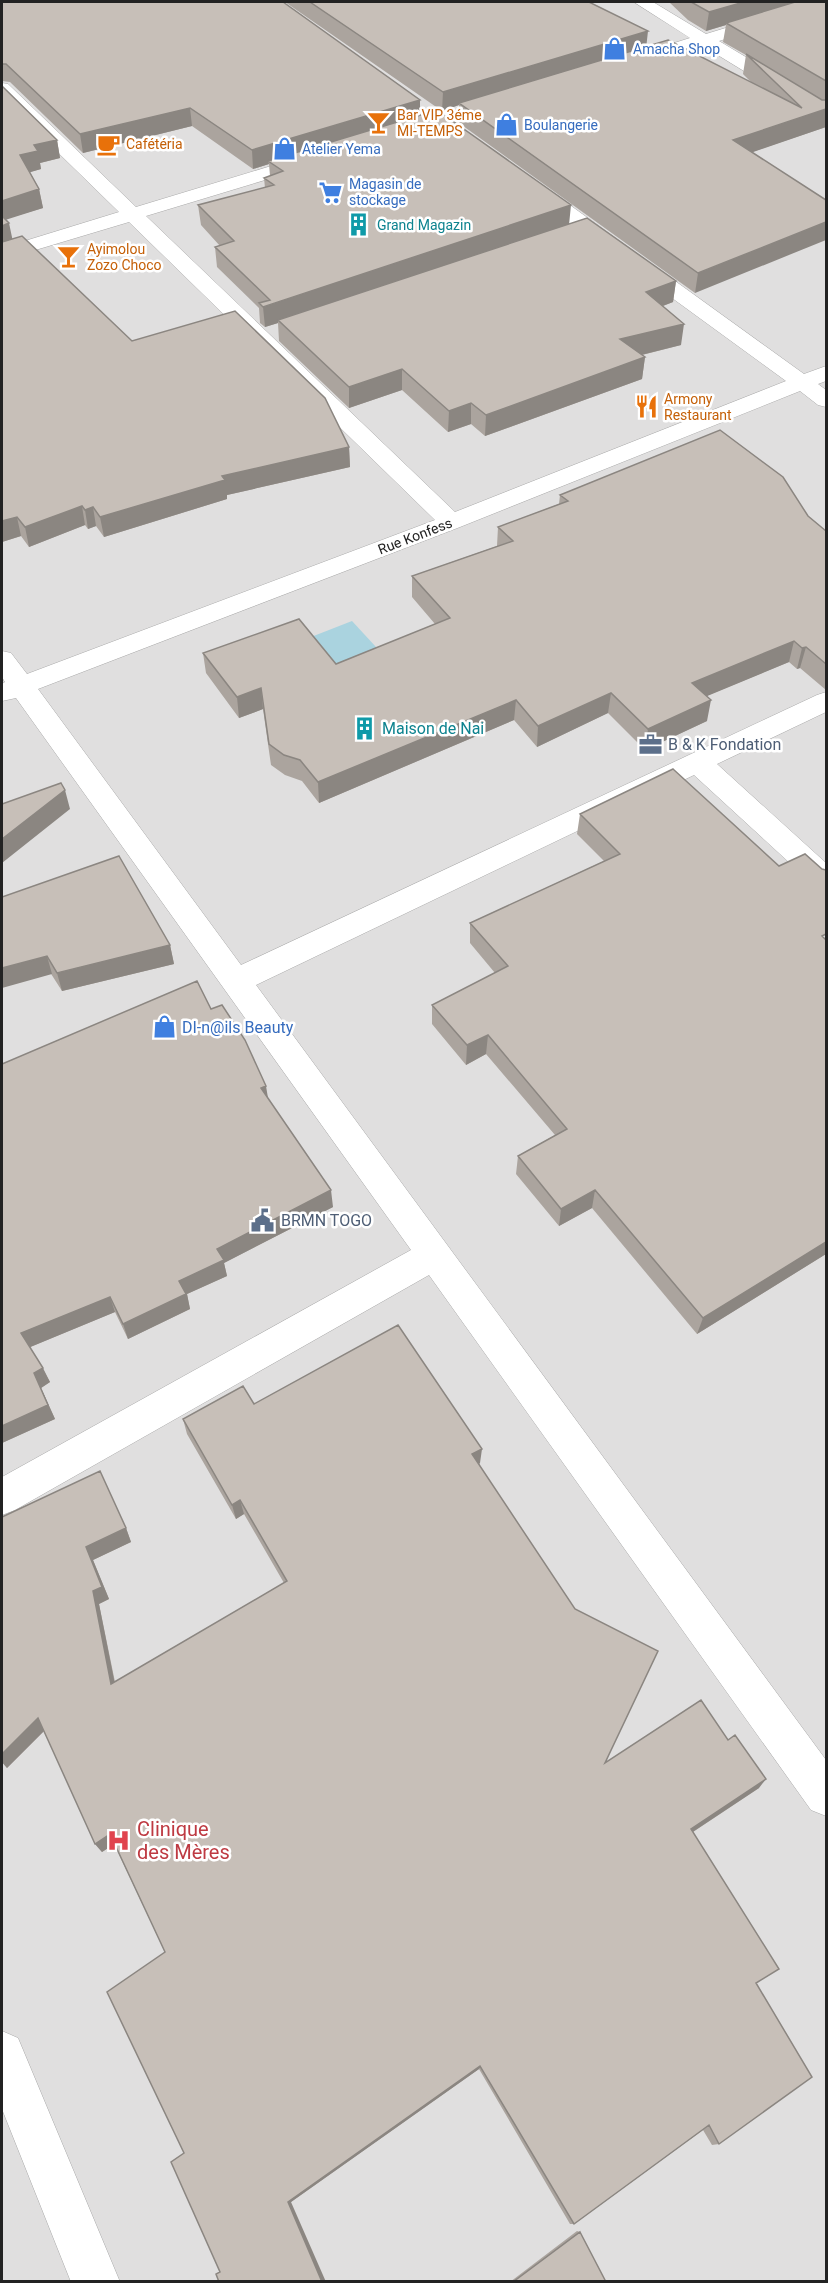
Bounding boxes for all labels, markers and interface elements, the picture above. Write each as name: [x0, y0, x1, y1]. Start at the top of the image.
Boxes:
shop icon: Amacha Shop: [602, 36, 628, 62]
place label: Amacha Shop: [633, 41, 720, 57]
place label: Bar VIP 3éme MI-TEMPS: [397, 107, 482, 139]
bar icon: Bar VIP 3éme MI-TEMPS: [366, 110, 392, 136]
shop icon: Boulangerie: [493, 112, 519, 138]
place label: Boulangerie: [524, 117, 598, 133]
cafe icon: Cafétéria: [95, 131, 121, 157]
place label: Cafétéria: [126, 136, 183, 152]
shop icon: Atelier Yema: [271, 136, 297, 162]
place label: Atelier Yema: [302, 141, 381, 157]
place label: Magasin de stockage: [349, 176, 421, 208]
supermarket icon: Magasin de stockage: [318, 179, 344, 205]
building icon: Grand Magazin: [346, 212, 372, 238]
place label: Grand Magazin: [377, 217, 471, 233]
place label: Ayimolou Zozo Choco: [87, 241, 162, 273]
bar icon: Ayimolou Zozo Choco: [56, 244, 82, 270]
place label: Armony Restaurant: [664, 391, 732, 423]
restaurant icon: Armony Restaurant: [633, 394, 659, 420]
street label: Rue Konfess: [376, 515, 454, 557]
building icon: Maison de Nai: [351, 715, 377, 741]
place label: Maison de Nai: [382, 719, 484, 738]
office icon: B & K Fondation: [637, 731, 663, 757]
place label: B & K Fondation: [668, 735, 781, 754]
shop icon: DI-n@ils Beauty: [151, 1014, 177, 1040]
place label: DI-n@ils Beauty: [182, 1018, 294, 1037]
public building icon: BRMN TOGO: [250, 1207, 276, 1233]
place label: BRMN TOGO: [281, 1211, 372, 1230]
place label: Clinique des Mères: [137, 1817, 230, 1864]
hospital icon: Clinique des Mères: [106, 1828, 132, 1854]

